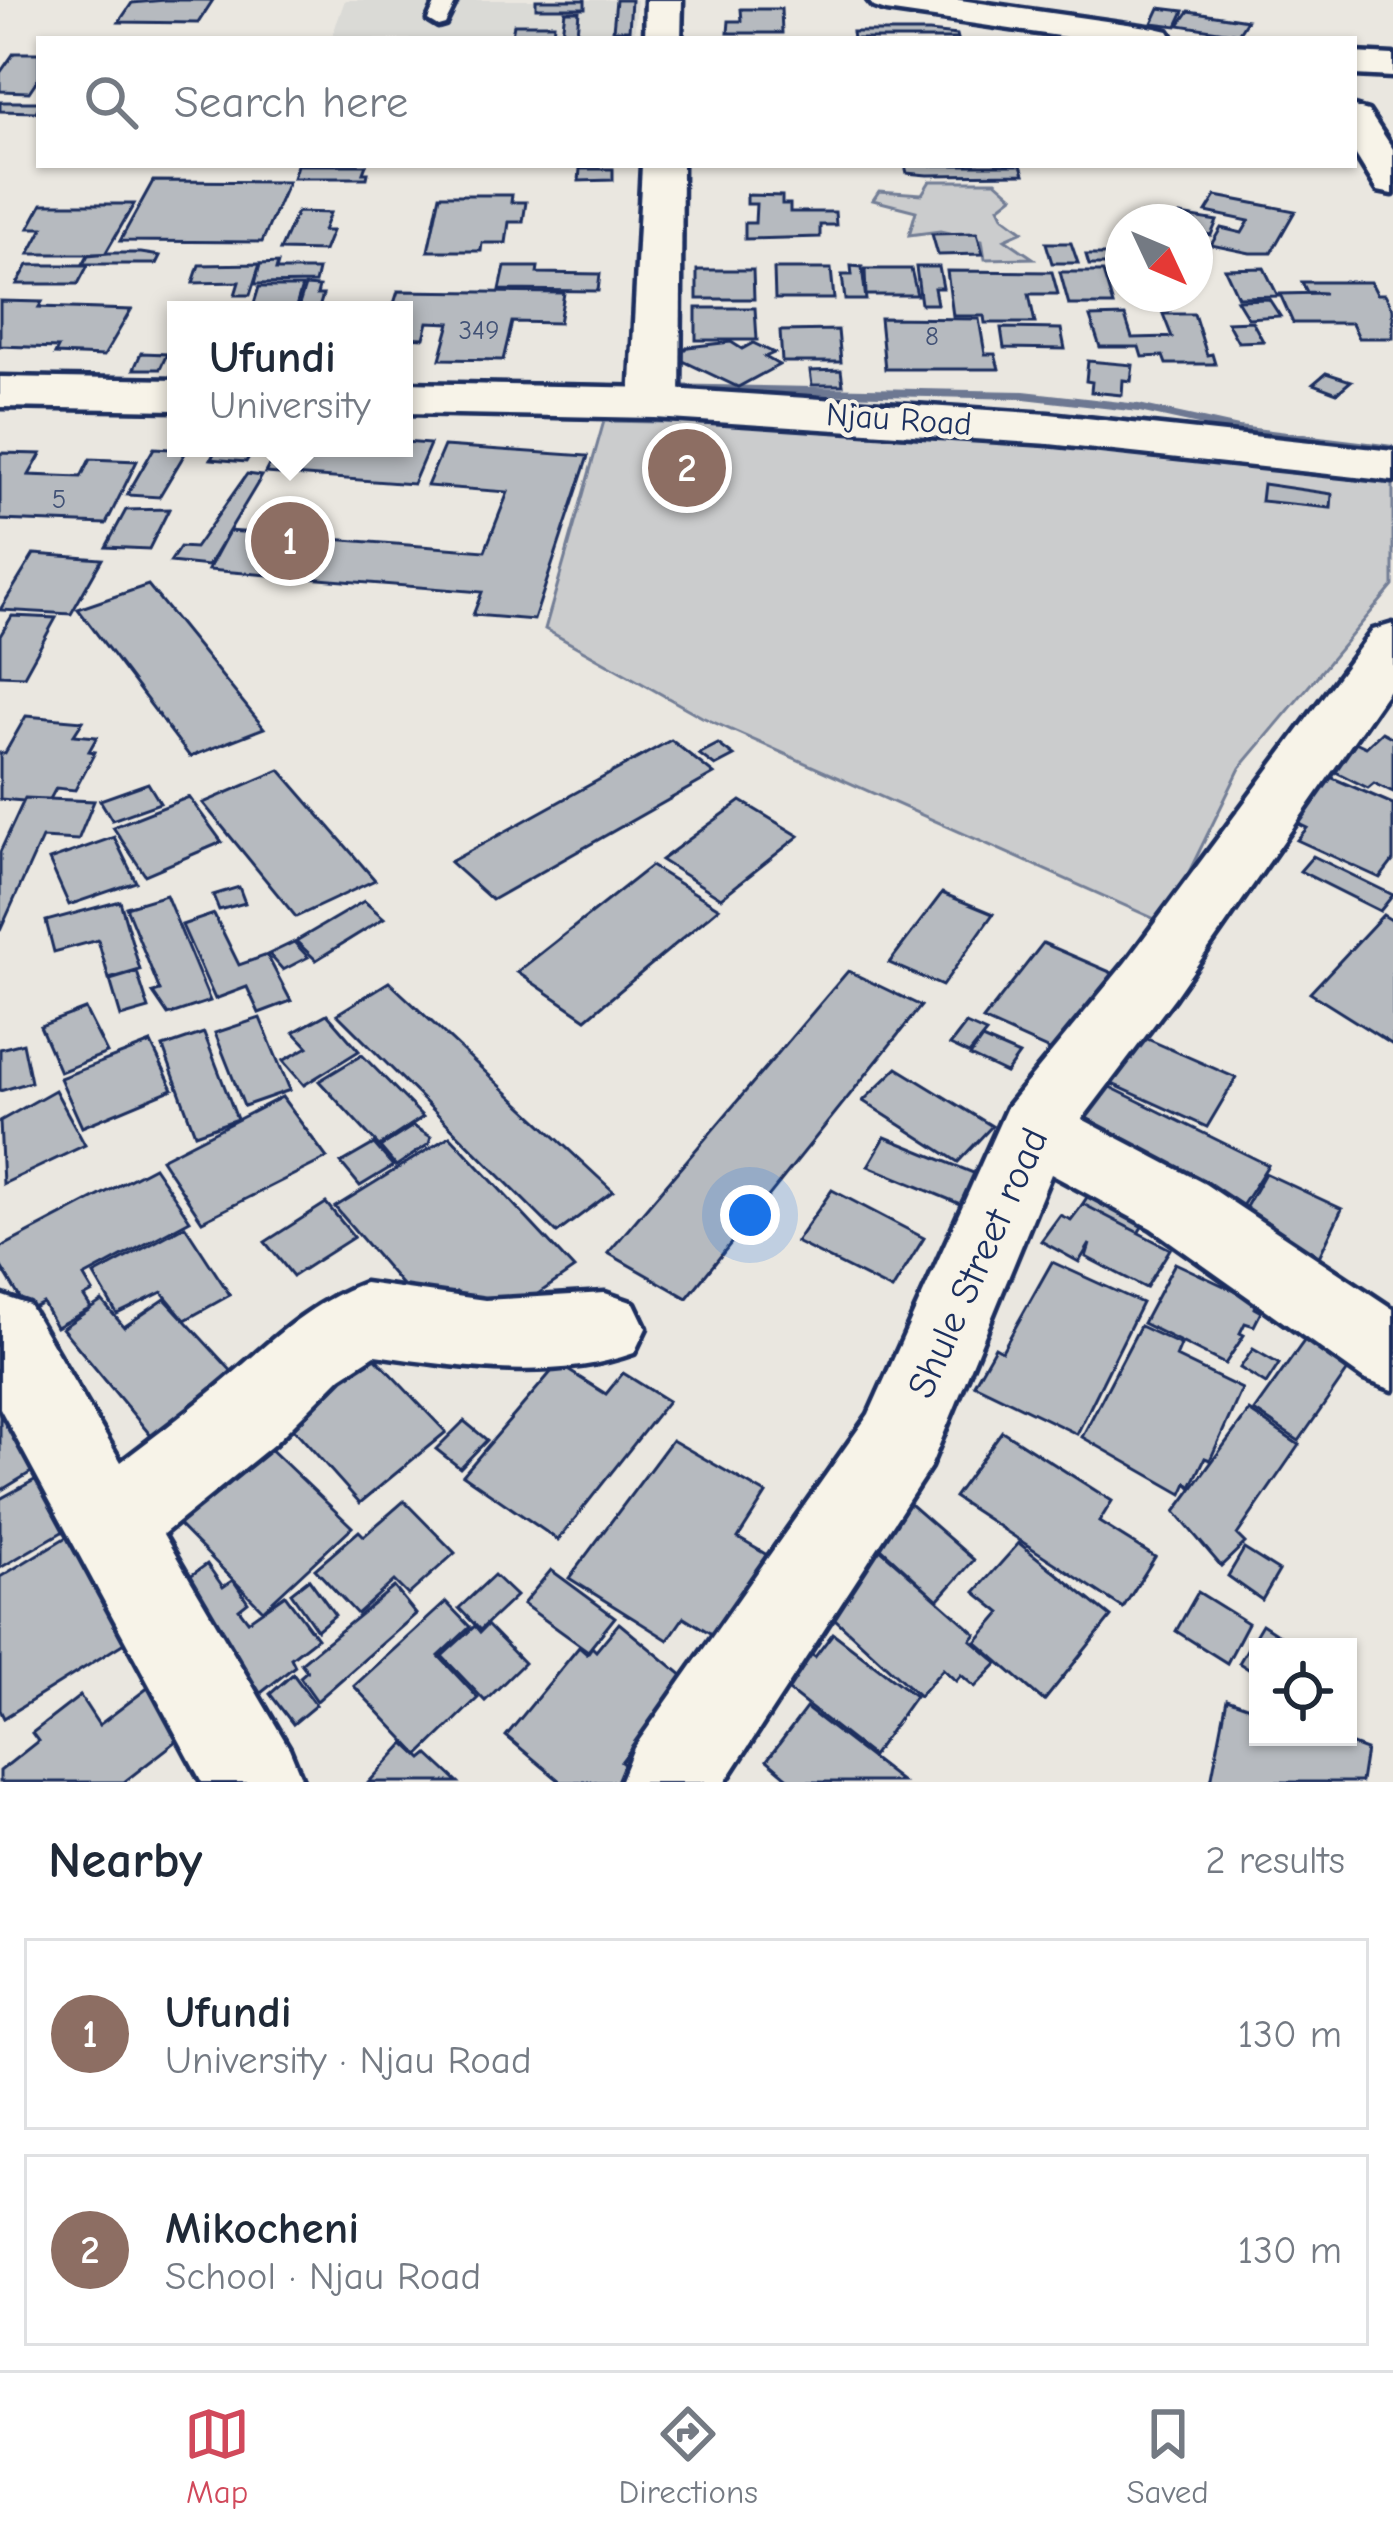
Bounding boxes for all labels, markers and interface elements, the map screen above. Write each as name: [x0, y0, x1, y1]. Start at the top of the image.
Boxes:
search box: [36, 36, 1357, 168]
icon: search: [78, 69, 144, 135]
text: Search here: [174, 76, 408, 128]
north arrow: [1105, 204, 1213, 312]
popup: [167, 301, 413, 457]
house number: 349: [458, 315, 500, 346]
house number: 8: [925, 321, 939, 352]
text: Ufundi: [209, 331, 336, 383]
text: University: [209, 383, 371, 428]
street label: Njau Road: [825, 395, 973, 443]
pin: 2: [648, 423, 726, 513]
house number: 5: [52, 484, 66, 515]
pin: 1: [251, 496, 329, 586]
street label: Shule Street road: [898, 1121, 1058, 1405]
your location: [720, 1185, 780, 1245]
map controls: [1249, 1638, 1357, 1746]
button: locate: [1249, 1638, 1357, 1746]
text: Nearby: [48, 1831, 202, 1890]
text: 2 results: [1205, 1838, 1345, 1883]
text: Ufundi: [165, 1986, 292, 2038]
text: 1: [82, 2012, 98, 2057]
text: 130 m: [1238, 2012, 1342, 2057]
text: University · Njau Road: [165, 2038, 532, 2083]
text: Mikocheni: [165, 2202, 359, 2254]
text: 2: [80, 2228, 100, 2273]
text: 130 m: [1238, 2228, 1342, 2273]
text: School · Njau Road: [165, 2254, 481, 2299]
tab: Map: [184, 2401, 250, 2511]
tab: Directions: [619, 2401, 758, 2511]
tab: Saved: [1126, 2401, 1209, 2511]

